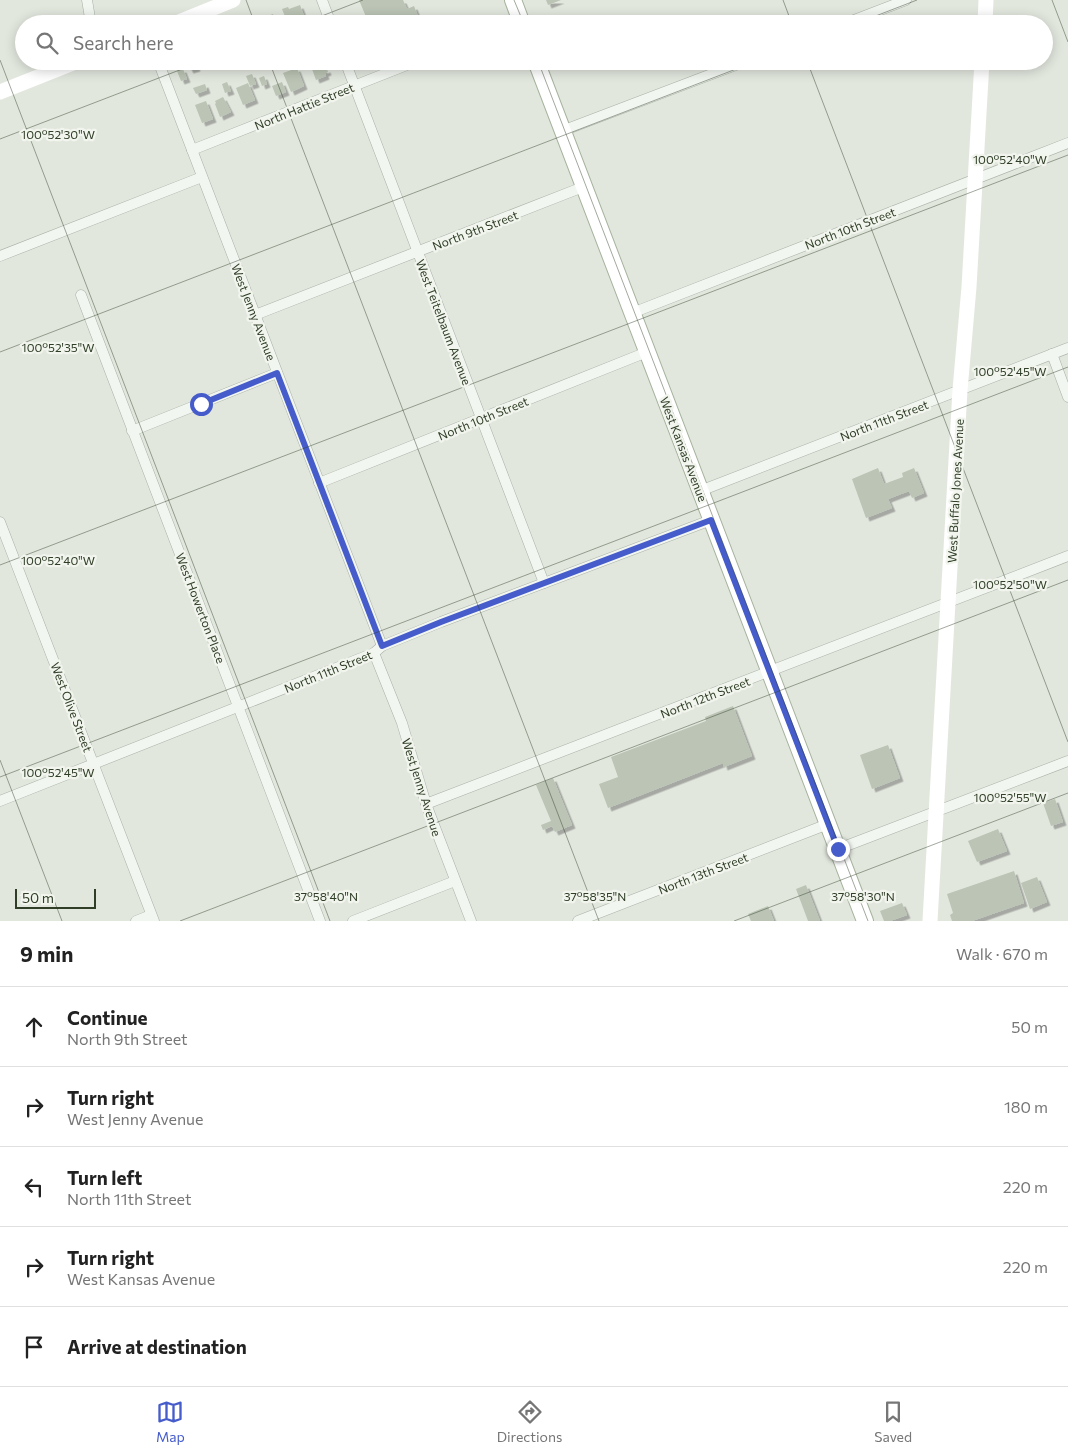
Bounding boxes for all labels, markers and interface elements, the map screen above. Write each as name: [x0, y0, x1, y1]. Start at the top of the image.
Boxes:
search box: [15, 15, 1053, 70]
icon: search: [33, 29, 61, 57]
text: Search here: [73, 31, 173, 54]
street label: North Hattie Street: [252, 80, 356, 132]
text: 100°52'30"W: [21, 127, 95, 141]
text: 100°52'40"W: [973, 152, 1047, 166]
street label: North 10th Street: [803, 204, 897, 252]
street label: North 9th Street: [430, 207, 520, 253]
street label: West Teitelbaum Avenue: [414, 257, 474, 387]
street label: West Jenny Avenue: [228, 262, 279, 363]
text: 100°52'35"W: [22, 340, 94, 354]
text: 100°52'45"W: [973, 364, 1047, 378]
route start: [190, 393, 213, 416]
street label: North 10th Street: [436, 393, 530, 442]
street label: West Kansas Avenue: [658, 395, 710, 503]
street label: North 11th Street: [838, 397, 930, 443]
street label: West Buffalo Jones Avenue: [944, 419, 967, 563]
street label: West Howerton Place: [173, 551, 229, 665]
text: 100°52'40"W: [21, 553, 95, 567]
text: 100°52'50"W: [973, 577, 1047, 591]
street label: North 11th Street: [282, 647, 374, 695]
street label: West Olive Street: [48, 660, 96, 754]
street label: North 12th Street: [658, 673, 752, 721]
street label: West Jenny Avenue: [399, 736, 444, 838]
text: 100°52'45"W: [21, 765, 95, 779]
text: 100°52'55"W: [974, 790, 1046, 804]
route end: [827, 838, 850, 861]
street label: North 13th Street: [656, 849, 750, 897]
scale bar: [15, 886, 96, 909]
text: 50 m: [22, 889, 54, 906]
text: 37°58'40"N: [294, 889, 358, 903]
text: 37°58'35"N: [564, 889, 626, 903]
text: 37°58'30"N: [831, 889, 895, 903]
text: 9 min: [20, 941, 73, 966]
text: Walk · 670 m: [956, 944, 1048, 963]
text: Continue: [67, 1006, 147, 1029]
icon: ahead: [20, 1013, 48, 1041]
text: 50 m: [1011, 1017, 1048, 1036]
text: North 9th Street: [67, 1029, 188, 1048]
text: Turn right: [67, 1086, 154, 1109]
icon: right: [20, 1093, 48, 1121]
text: 180 m: [1004, 1097, 1048, 1116]
text: West Jenny Avenue: [67, 1109, 203, 1128]
text: Turn left: [67, 1166, 142, 1189]
icon: left: [20, 1173, 48, 1201]
text: 220 m: [1003, 1177, 1048, 1196]
text: North 11th Street: [67, 1189, 192, 1208]
text: Turn right: [67, 1246, 154, 1269]
icon: right: [20, 1253, 48, 1281]
text: 220 m: [1003, 1257, 1048, 1276]
text: West Kansas Avenue: [67, 1269, 215, 1288]
icon: arrive: [20, 1333, 48, 1361]
text: Arrive at destination: [67, 1335, 247, 1358]
tab: Map: [156, 1398, 185, 1445]
tab: Directions: [497, 1398, 562, 1445]
tab: Saved: [874, 1398, 912, 1445]

